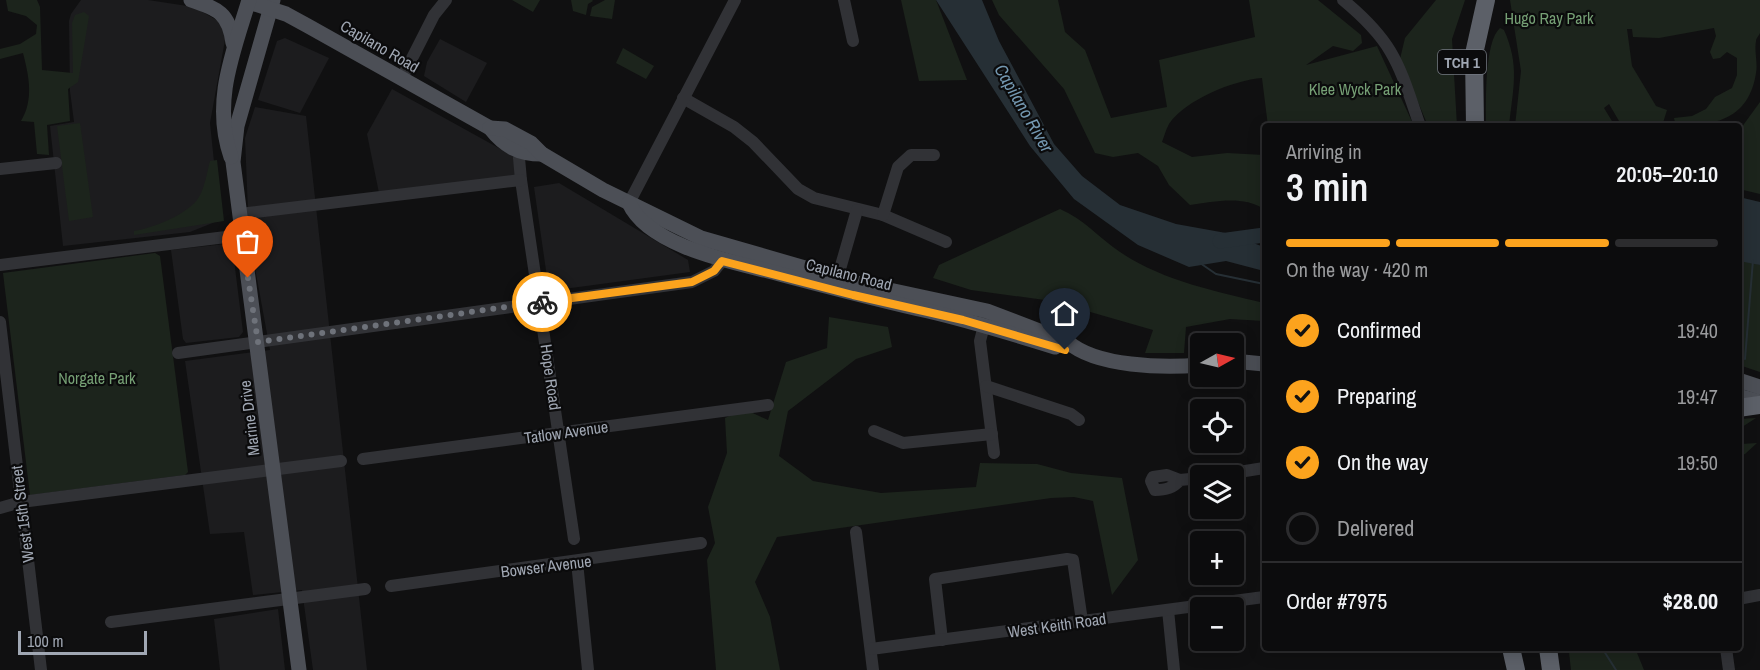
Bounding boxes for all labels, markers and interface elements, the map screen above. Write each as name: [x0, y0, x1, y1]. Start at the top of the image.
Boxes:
park label: Hugo Ray Park: [1505, 7, 1594, 29]
street label: Capilano Road: [337, 15, 423, 77]
road number: TCH 1: [1438, 50, 1486, 74]
water label: Capilano River: [989, 59, 1060, 158]
park label: Klee Wyck Park: [1309, 78, 1402, 100]
text: Arriving in: [1286, 138, 1362, 165]
text: 20:05–20:10: [1616, 159, 1718, 189]
text: 3 min: [1286, 161, 1368, 213]
pin: [222, 216, 273, 278]
icon: bag: [231, 225, 264, 258]
street label: Capilano Road: [804, 253, 894, 295]
text: On the way · 420 m: [1286, 256, 1428, 283]
courier: [512, 272, 572, 332]
icon: bike: [526, 286, 559, 319]
pin: [1039, 288, 1090, 350]
icon: home: [1048, 297, 1081, 330]
icon: check: [1286, 314, 1319, 347]
text: Confirmed: [1337, 315, 1421, 345]
text: 19:40: [1677, 317, 1718, 344]
north arrow: [1190, 333, 1244, 387]
map controls: [1190, 333, 1244, 651]
street label: Hope Road: [535, 343, 567, 411]
park label: Norgate Park: [58, 367, 136, 389]
street label: Marine Drive: [233, 379, 265, 457]
icon: check: [1286, 380, 1319, 413]
text: Preparing: [1337, 381, 1416, 411]
text: 19:47: [1677, 383, 1718, 410]
button: locate: [1190, 399, 1244, 453]
street label: Tatlow Avenue: [523, 415, 609, 449]
icon: check: [1286, 446, 1319, 479]
text: On the way: [1337, 447, 1428, 477]
text: 19:50: [1677, 449, 1718, 476]
street label: West 15th Street: [5, 464, 39, 564]
button: layers: [1190, 465, 1244, 519]
text: Delivered: [1337, 513, 1414, 543]
button: +: [1190, 531, 1244, 585]
street label: Bowser Avenue: [500, 550, 592, 582]
text: Order #7975: [1286, 586, 1387, 616]
text: $28.00: [1663, 586, 1718, 616]
button: −: [1190, 597, 1244, 651]
street label: West Keith Road: [1006, 607, 1108, 643]
scale bar: [18, 628, 147, 656]
text: 100 m: [27, 630, 63, 652]

